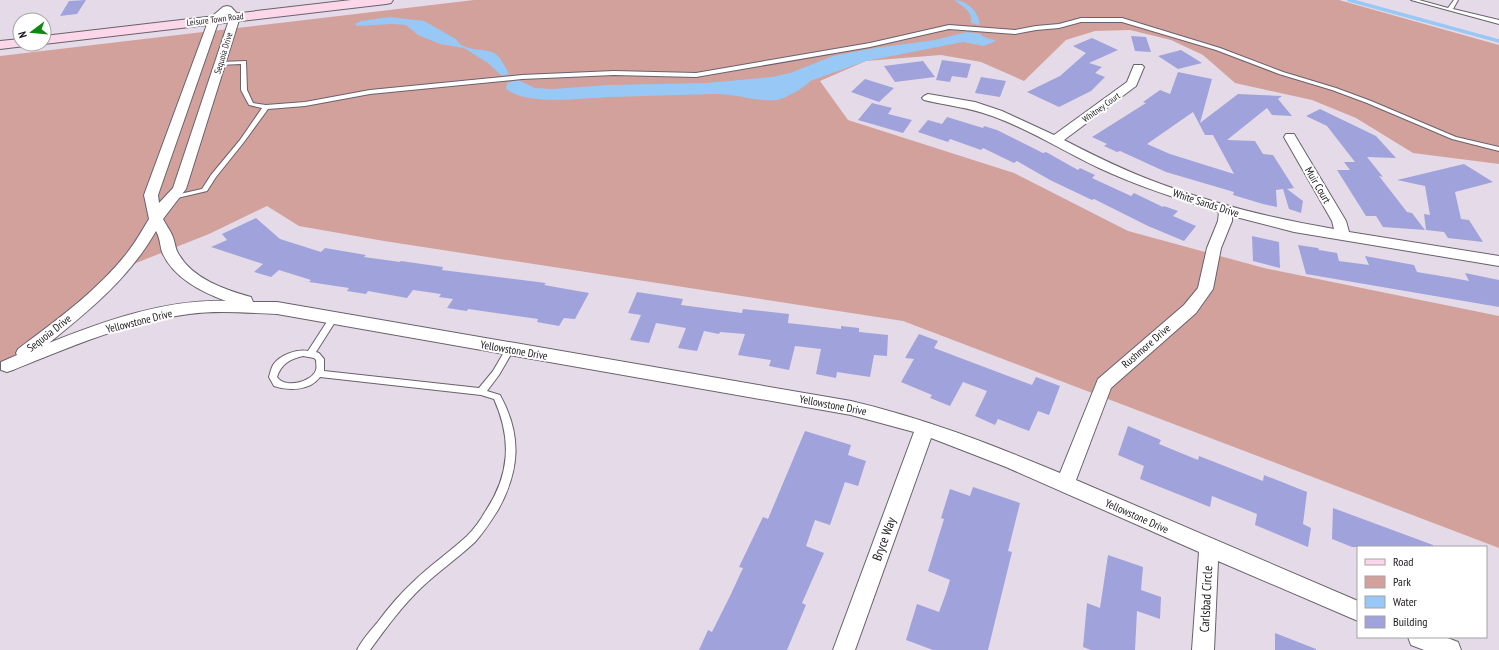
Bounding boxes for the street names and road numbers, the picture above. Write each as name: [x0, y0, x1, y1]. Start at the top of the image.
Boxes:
street label: Leisure Town Road: [186, 10, 244, 28]
street label: Sequoia Drive: [211, 31, 235, 75]
street label: Whitney Court: [1080, 89, 1122, 124]
street label: Muir Court: [1302, 164, 1334, 206]
street label: White Sands Drive: [1171, 186, 1241, 220]
street label: Yellowstone Drive: [104, 306, 174, 336]
street label: Sequoia Drive: [24, 311, 74, 355]
street label: Rushmore Drive: [1119, 321, 1174, 371]
street label: Yellowstone Drive: [479, 337, 549, 363]
street label: Yellowstone Drive: [798, 392, 868, 418]
street label: Yellowstone Drive: [1103, 496, 1171, 536]
street label: Bryce Way: [868, 515, 900, 563]
street label: Carlsbad Circle: [1196, 565, 1216, 633]

